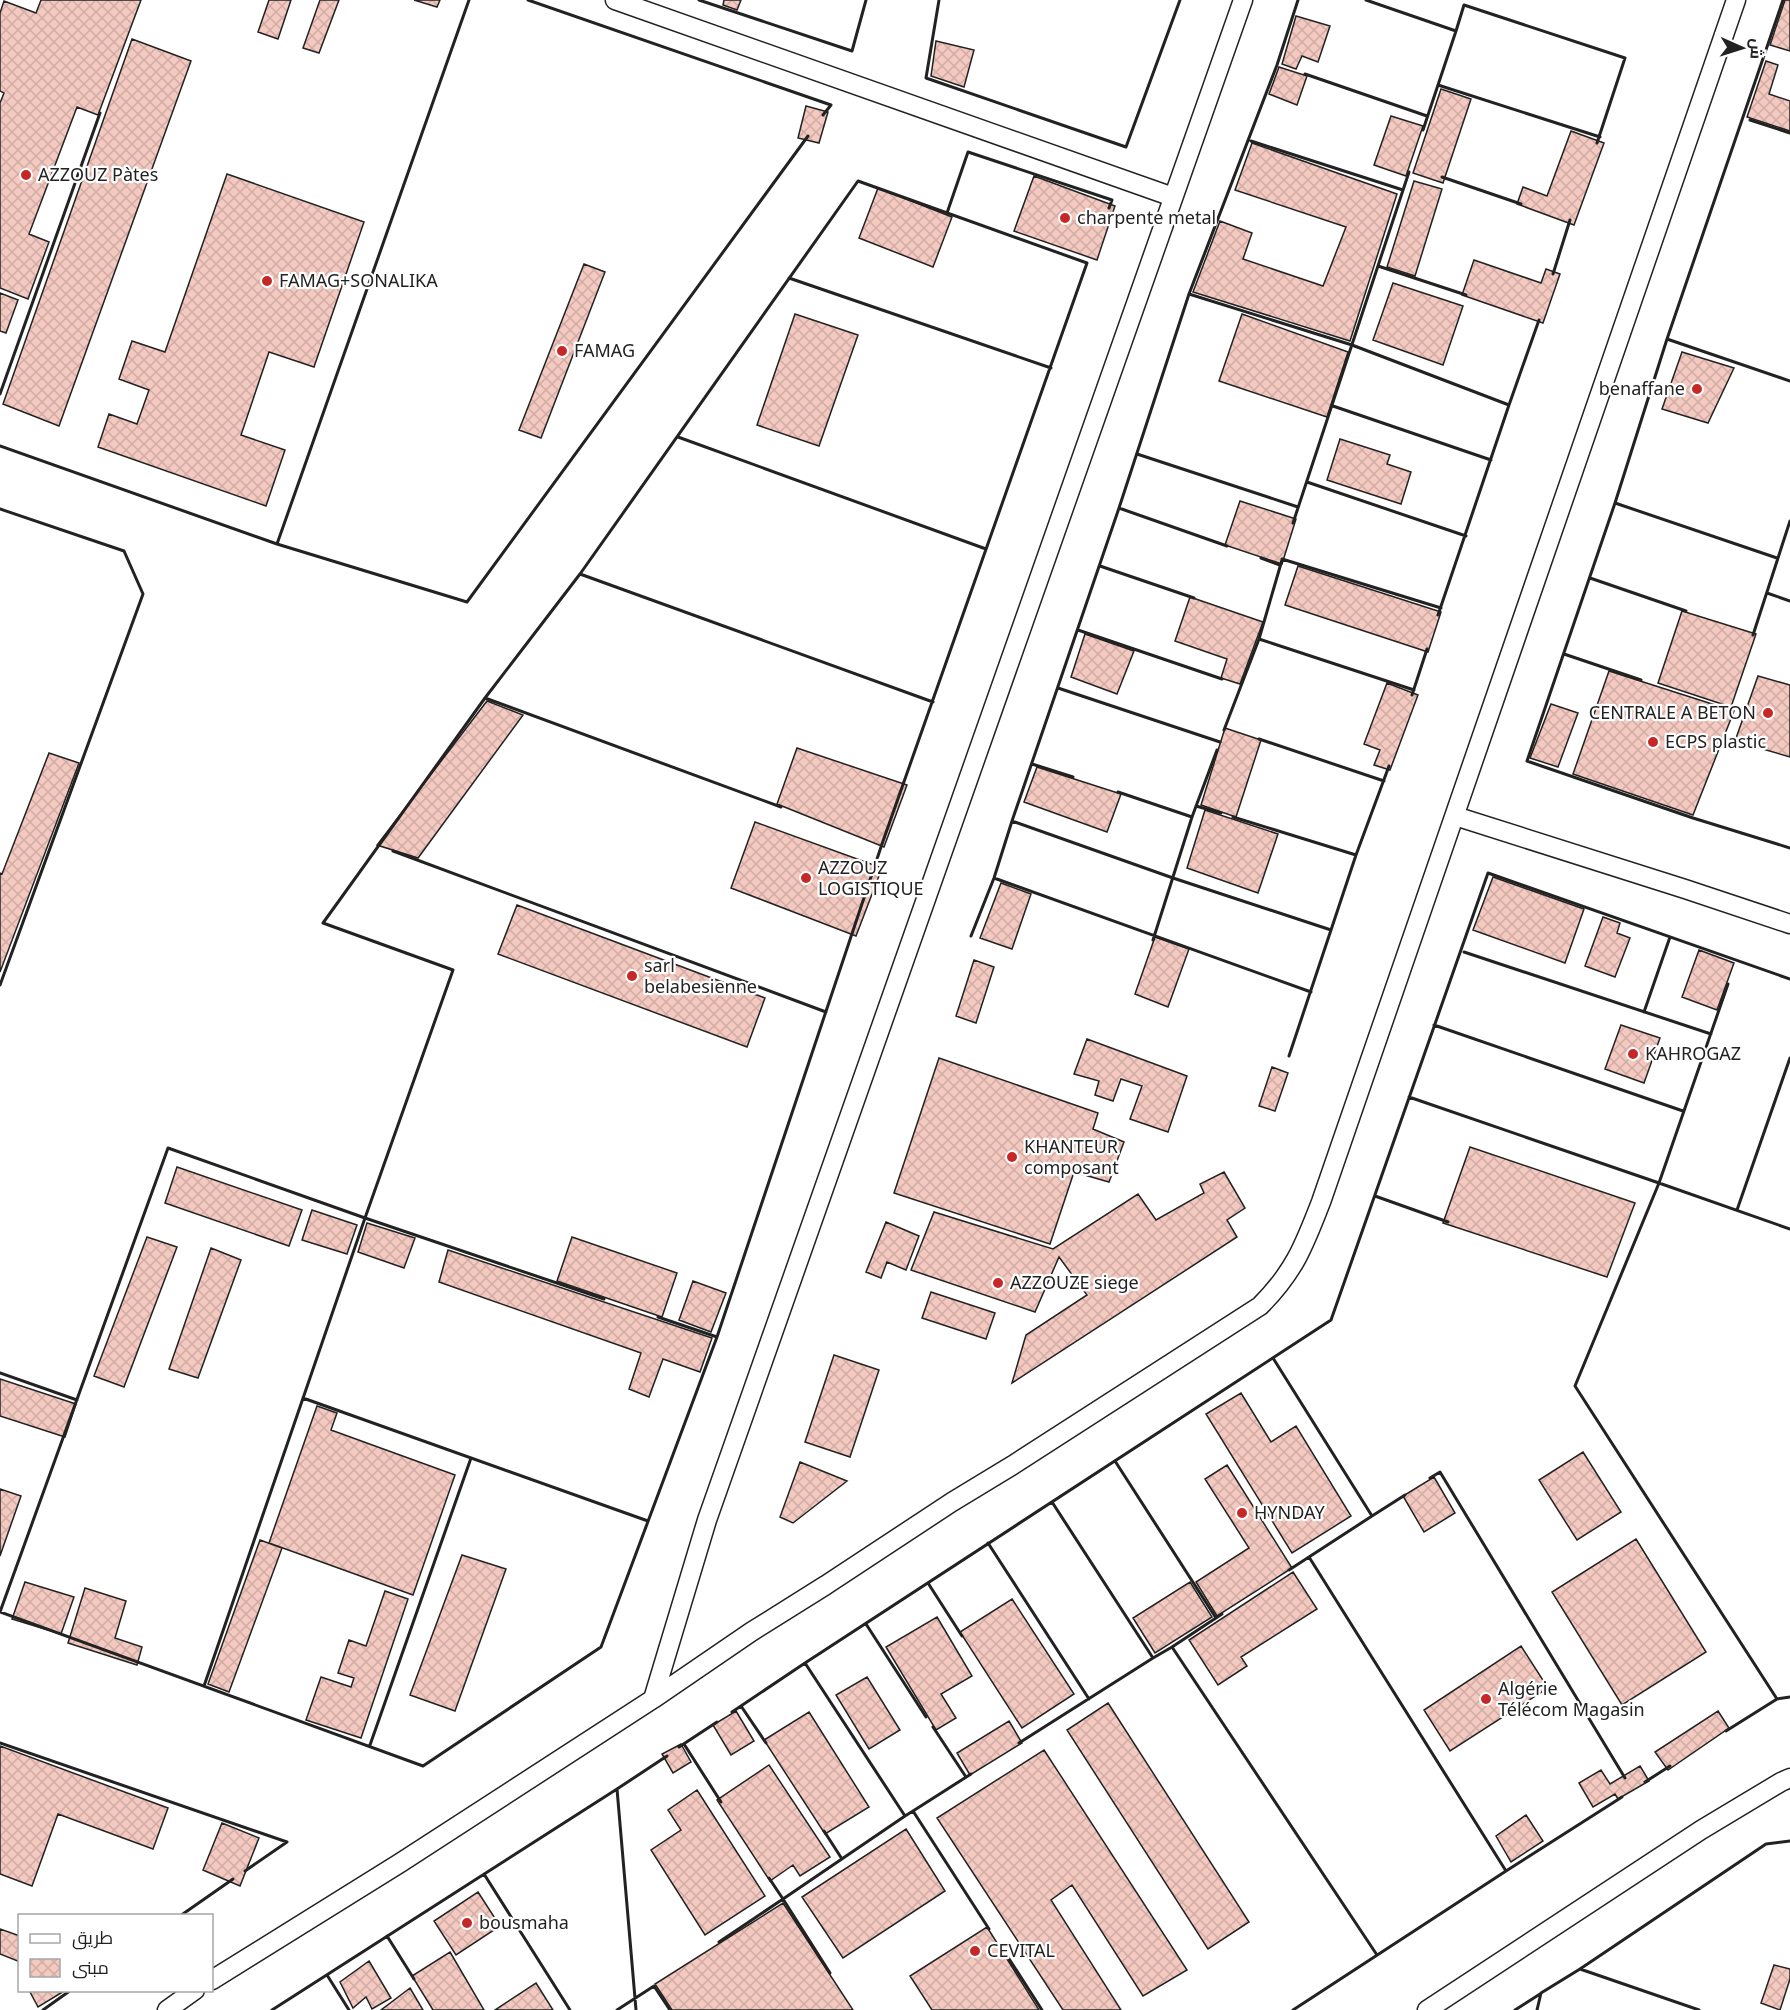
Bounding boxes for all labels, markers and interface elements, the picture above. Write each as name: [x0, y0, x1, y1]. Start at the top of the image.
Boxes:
north arrow: [1712, 18, 1772, 78]
text: ش: [1745, 38, 1769, 60]
place label: AZZOUZ Pàtes: [38, 162, 158, 186]
marker: AZZOUZ Pàtes: [19, 168, 33, 182]
place label: charpente metal: [1077, 205, 1216, 229]
marker: charpente metal: [1058, 211, 1072, 225]
place label: FAMAG+SONALIKA: [279, 268, 438, 292]
marker: FAMAG+SONALIKA: [260, 274, 274, 288]
place label: FAMAG: [574, 338, 635, 362]
marker: FAMAG: [555, 344, 569, 358]
place label: benaffane: [1599, 376, 1685, 400]
marker: benaffane: [1690, 382, 1704, 396]
place label: CENTRALE A BETON: [1589, 700, 1756, 724]
marker: CENTRALE A BETON: [1761, 706, 1775, 720]
place label: ECPS plastic: [1665, 729, 1766, 753]
marker: ECPS plastic: [1646, 735, 1660, 749]
place label: AZZOUZ LOGISTIQUE: [818, 855, 924, 900]
marker: AZZOUZ LOGISTIQUE: [799, 871, 813, 885]
place label: sarl belabesienne: [644, 953, 757, 998]
marker: sarl belabesienne: [625, 969, 639, 983]
place label: KAHROGAZ: [1645, 1041, 1741, 1065]
marker: KAHROGAZ: [1626, 1047, 1640, 1061]
place label: KHANTEUR composant: [1024, 1134, 1119, 1179]
marker: KHANTEUR composant: [1005, 1150, 1019, 1164]
place label: AZZOUZE siege: [1010, 1270, 1139, 1294]
marker: AZZOUZE siege: [991, 1276, 1005, 1290]
place label: HYNDAY: [1254, 1500, 1325, 1524]
marker: HYNDAY: [1235, 1506, 1249, 1520]
place label: Algérie Télécom Magasin: [1498, 1676, 1645, 1721]
marker: Algérie Télécom Magasin: [1479, 1692, 1493, 1706]
place label: bousmaha: [479, 1910, 569, 1934]
legend: [18, 1914, 213, 1992]
marker: bousmaha: [460, 1916, 474, 1930]
text: طريق: [72, 1925, 113, 1950]
place label: CEVITAL: [987, 1938, 1055, 1962]
marker: CEVITAL: [968, 1944, 982, 1958]
text: مبنى: [72, 1955, 109, 1979]

